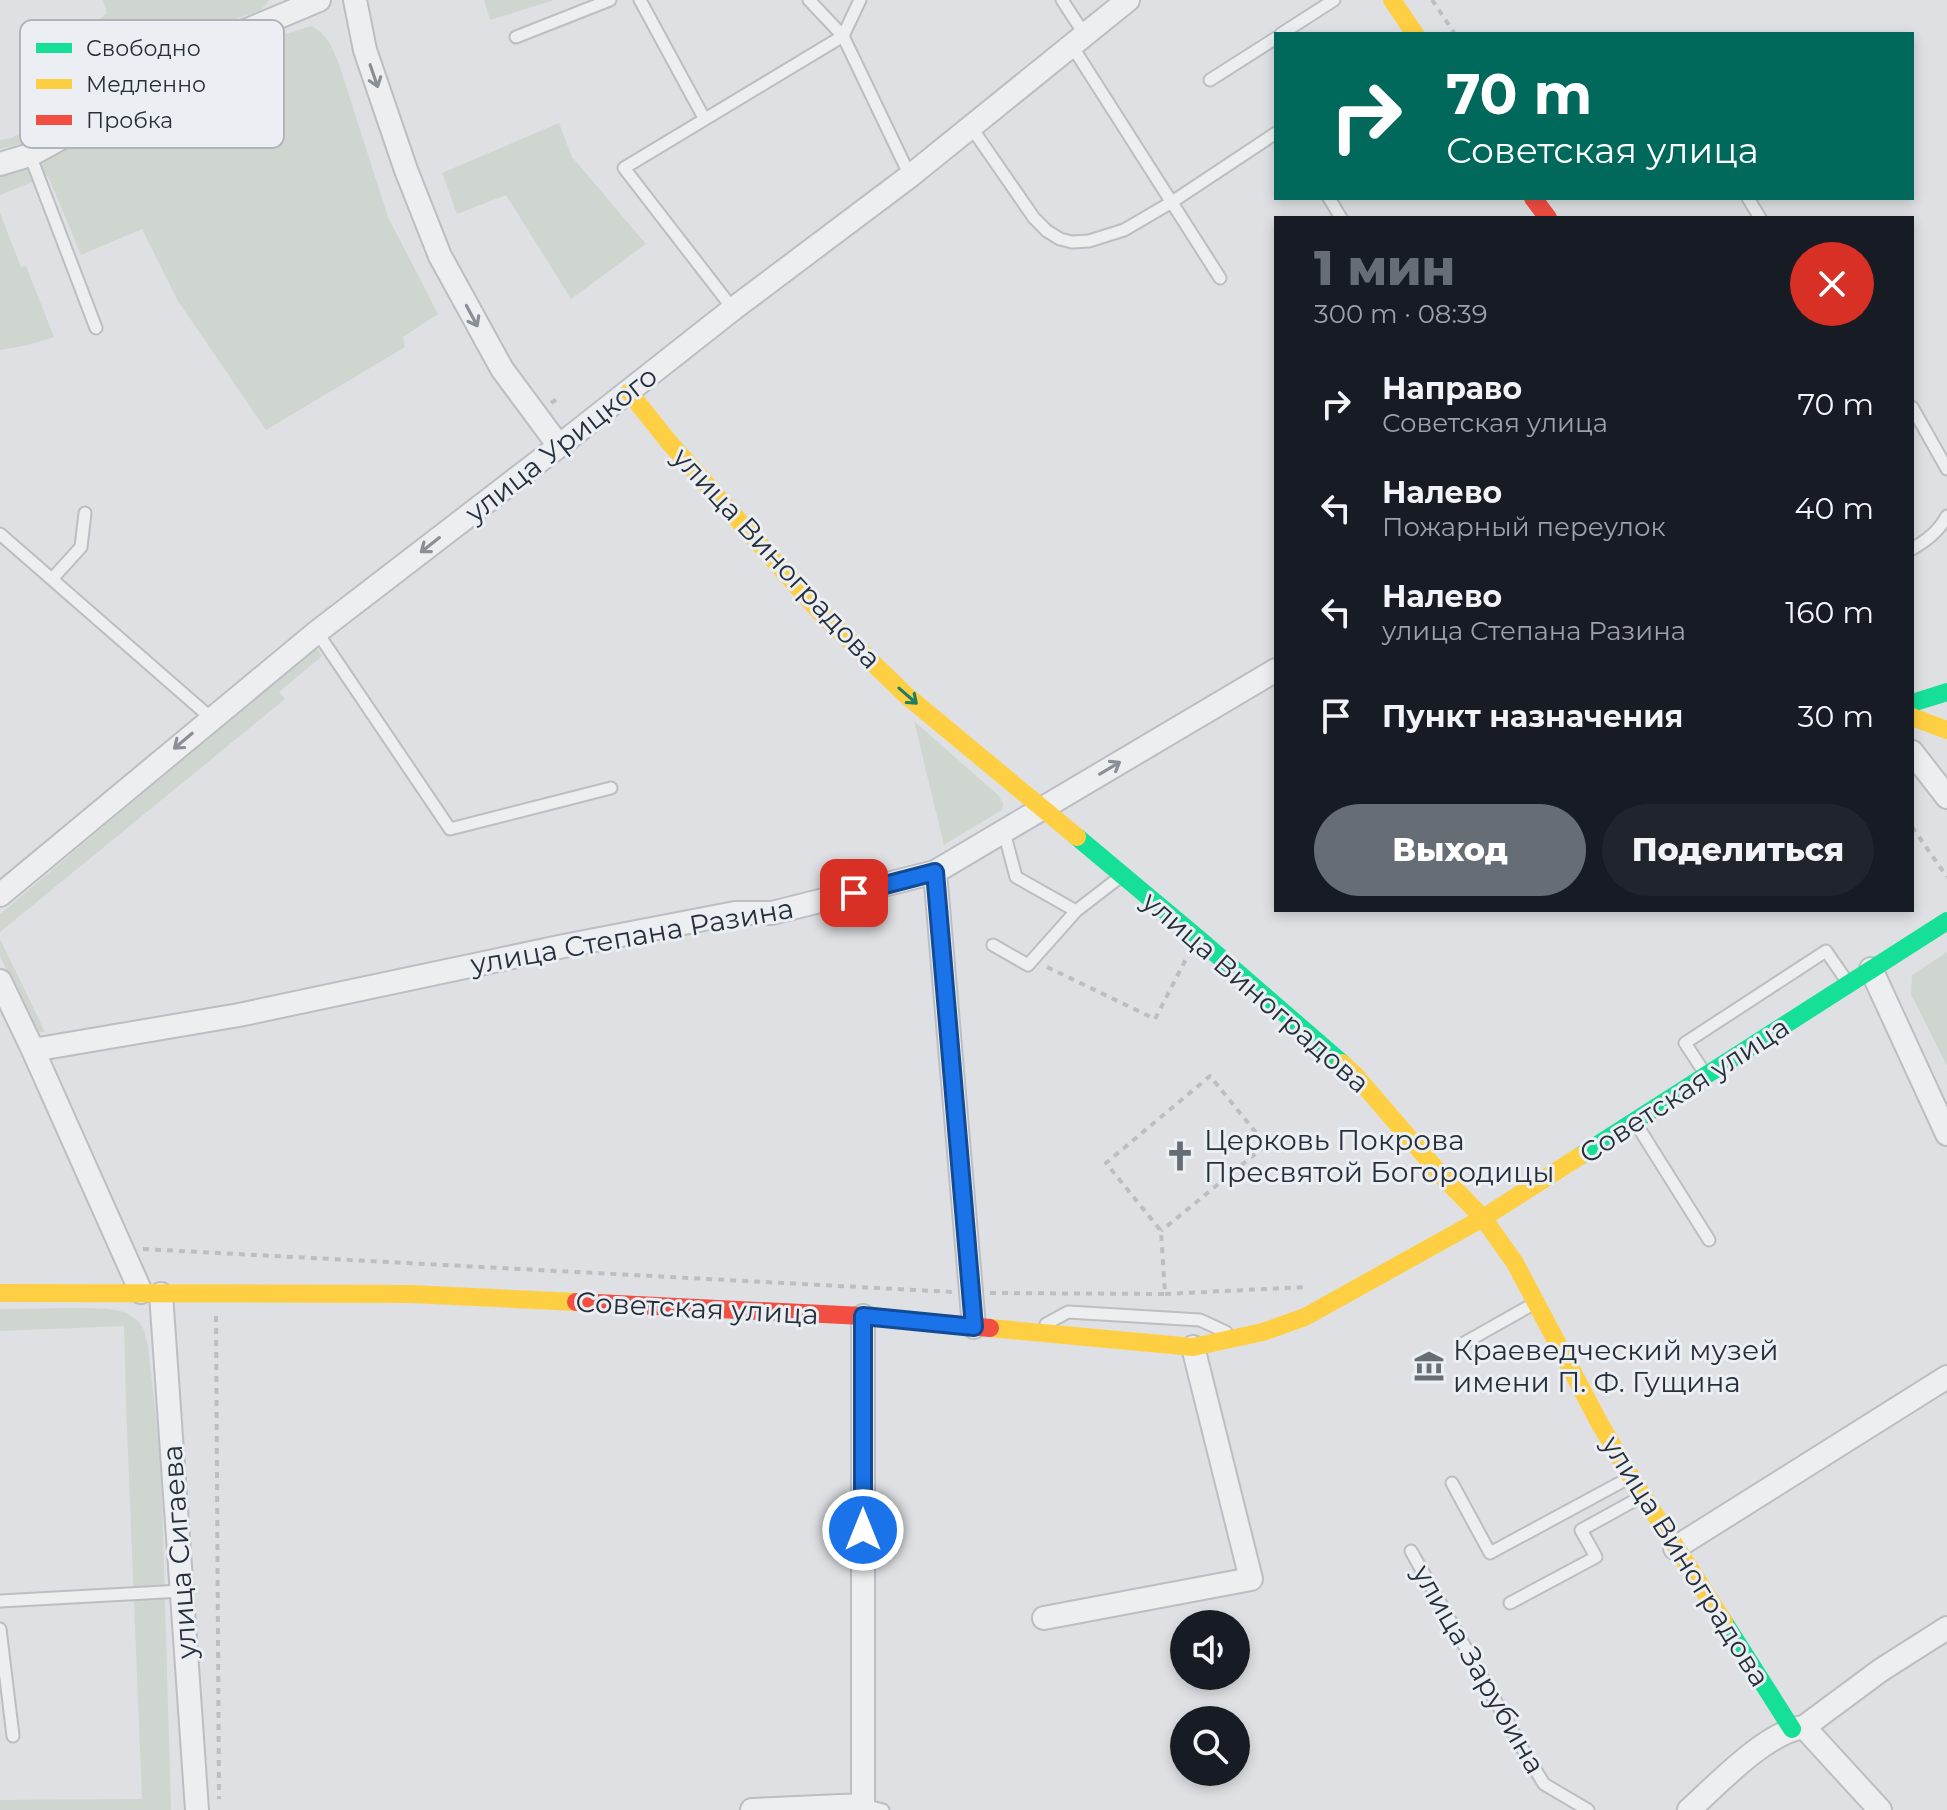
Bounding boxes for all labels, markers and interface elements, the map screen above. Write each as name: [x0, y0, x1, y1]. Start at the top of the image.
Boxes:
legend: [20, 20, 284, 148]
text: Свободно: [86, 35, 201, 62]
text: 70 m: [1446, 60, 1592, 128]
one-way arrow: [367, 63, 382, 88]
icon: right: [1314, 64, 1418, 168]
text: Медленно: [86, 71, 206, 98]
text: Пробка: [86, 107, 173, 134]
text: Советская улица: [1446, 128, 1759, 172]
text: 1 мин: [1314, 239, 1455, 297]
button: close: [1790, 242, 1874, 326]
text: 300 m · 08:39: [1314, 298, 1487, 330]
one-way arrow: [465, 303, 481, 327]
street label: улица Урицкого: [457, 358, 664, 530]
text: Направо: [1382, 370, 1522, 407]
icon: right: [1314, 382, 1358, 426]
text: 70 m: [1797, 386, 1874, 423]
text: Советская улица: [1382, 407, 1608, 439]
street label: улица Виноградова: [665, 440, 888, 676]
text: Налево: [1382, 474, 1502, 511]
icon: left: [1314, 486, 1358, 530]
text: 40 m: [1795, 490, 1874, 527]
text: Пожарный переулок: [1382, 511, 1666, 543]
one-way arrow: [420, 536, 442, 553]
text: Налево: [1382, 578, 1502, 615]
icon: left: [1314, 590, 1358, 634]
text: 160 m: [1785, 594, 1874, 631]
text: улица Степана Разина: [1382, 615, 1686, 647]
one-way arrow: [898, 687, 918, 705]
icon: arrive: [1314, 694, 1358, 738]
text: Пункт назначения: [1382, 698, 1683, 735]
text: 30 m: [1798, 698, 1874, 735]
one-way arrow: [173, 732, 194, 750]
one-way arrow: [1098, 760, 1121, 776]
button: Выход: [1314, 804, 1586, 896]
button: Поделиться: [1602, 804, 1874, 896]
pin: [820, 859, 888, 927]
icon: arrive: [832, 871, 876, 915]
street label: улица Виноградова: [1135, 883, 1377, 1100]
street label: улица Степана Разина: [467, 891, 796, 981]
street label: Советская улица: [1573, 1009, 1795, 1171]
place label: Церковь Покрова Пресвятой Богородицы: [1204, 1123, 1555, 1189]
church icon: Церковь Покрова Пресвятой Богородицы: [1163, 1139, 1197, 1173]
street label: Советская улица: [575, 1285, 819, 1331]
place label: Краеведческий музей имени П. Ф. Гущина: [1453, 1333, 1779, 1399]
museum icon: Краеведческий музей имени П. Ф. Гущина: [1412, 1349, 1446, 1383]
street label: улица Виноградова: [1594, 1428, 1777, 1693]
street label: улица Сигаева: [155, 1444, 204, 1661]
position arrow: [821, 1488, 905, 1572]
street label: улица Зарубина: [1405, 1558, 1553, 1780]
map controls: [1170, 1610, 1250, 1786]
button: sound: [1170, 1610, 1250, 1690]
button: search: [1170, 1706, 1250, 1786]

